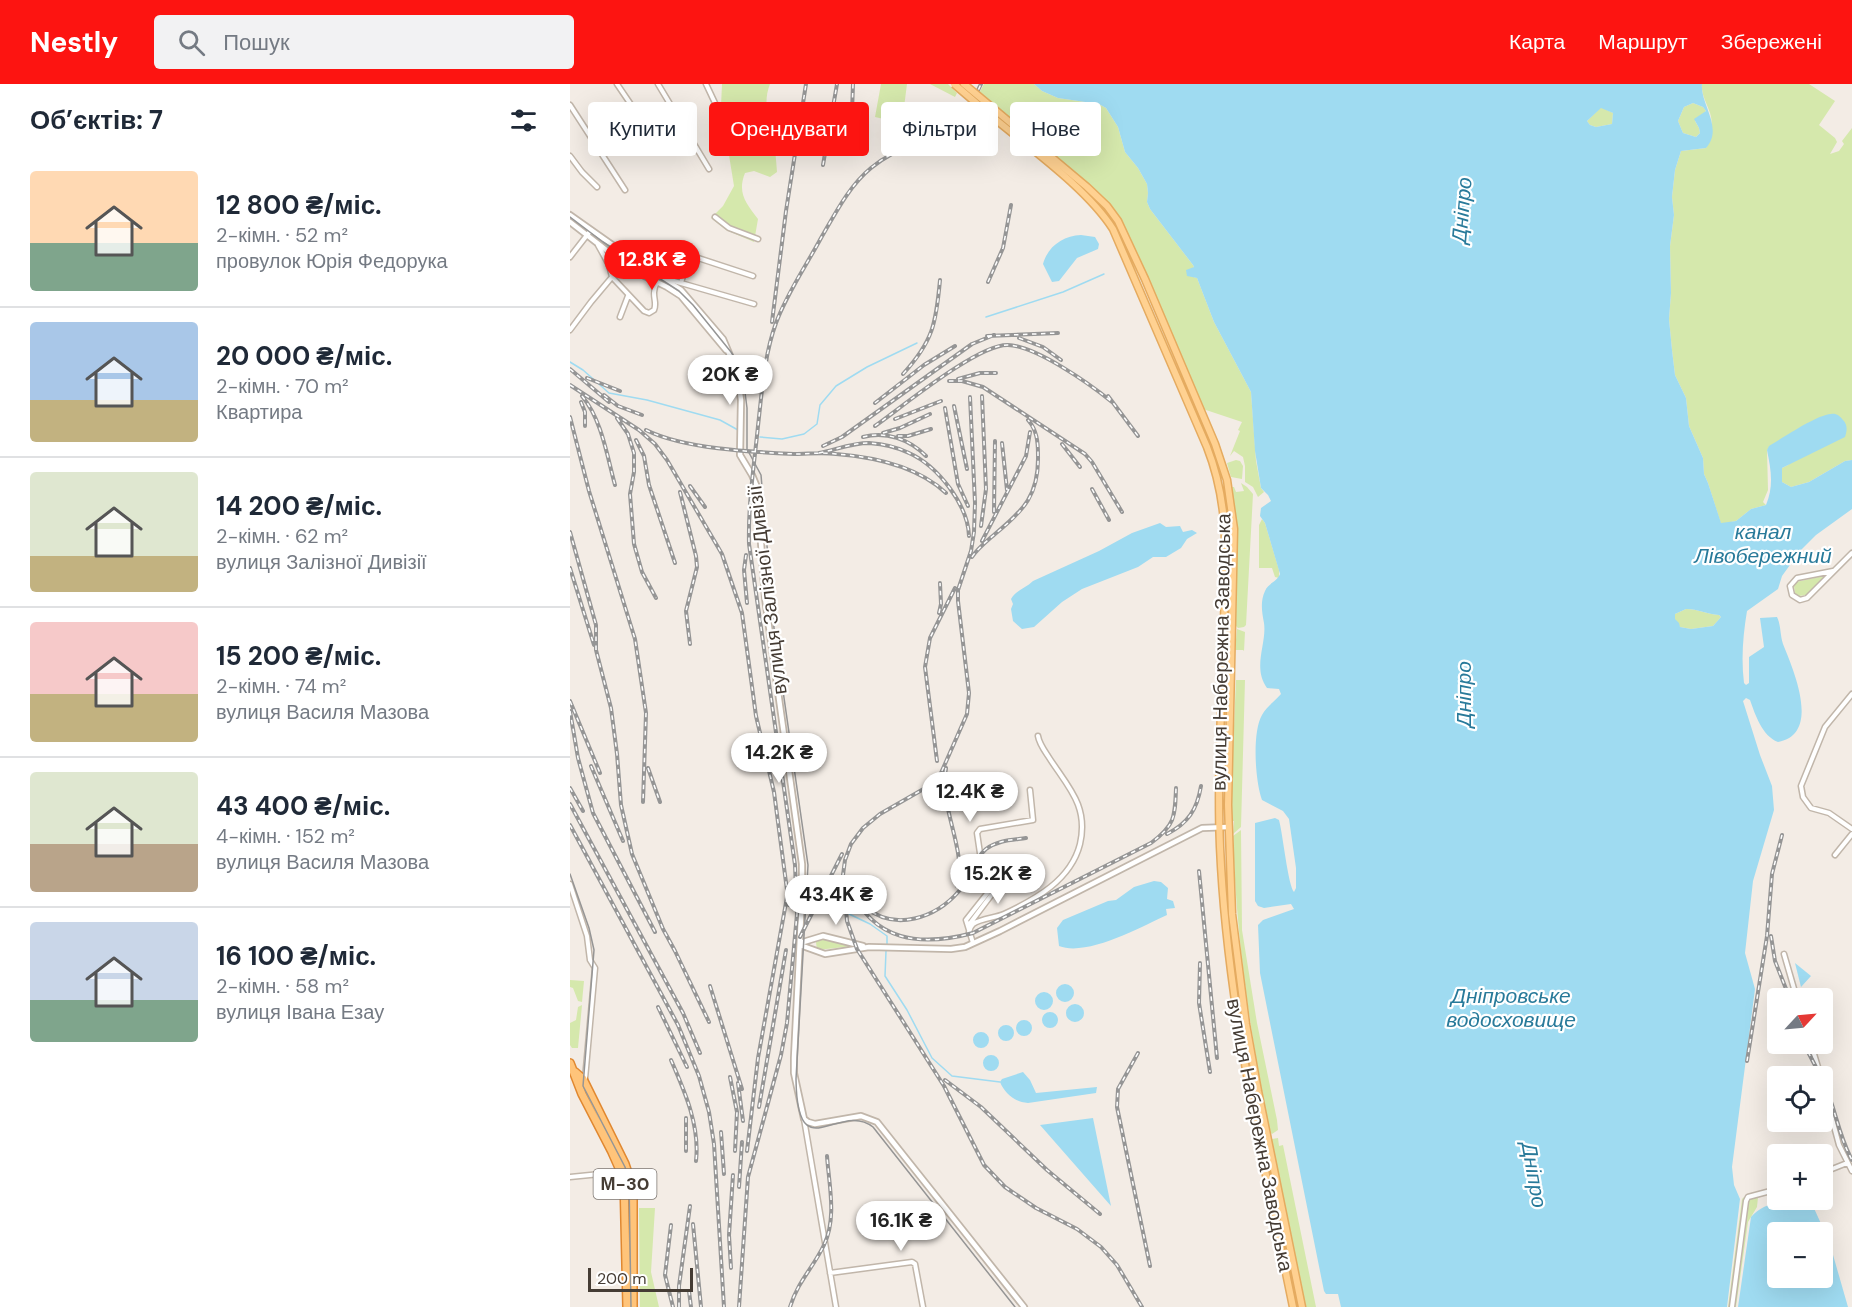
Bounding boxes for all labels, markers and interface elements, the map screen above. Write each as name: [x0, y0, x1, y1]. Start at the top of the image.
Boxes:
search box: [154, 15, 574, 69]
text: Nestly: [30, 24, 118, 61]
icon: search: [175, 26, 208, 59]
text: Пошук: [223, 28, 290, 57]
text: Карта: [1509, 28, 1565, 56]
text: Маршрут: [1598, 28, 1688, 56]
text: Збережені: [1721, 28, 1822, 56]
chip: Купити: [588, 102, 697, 156]
chip: Орендувати: [709, 102, 869, 156]
chip: Фільтри: [881, 102, 998, 156]
chip: Нове: [1010, 102, 1101, 156]
text: Об’єктів: 7: [30, 103, 163, 137]
icon: filters: [507, 104, 540, 137]
water label: Дніпро: [1445, 176, 1479, 246]
text: 12 800 ₴/міс.: [216, 188, 382, 222]
icon: home: [78, 195, 150, 267]
text: 2-кімн. · 52 m²: [216, 222, 348, 248]
pin: 12.8K ₴: [597, 240, 707, 291]
text: 12.8K ₴: [618, 246, 686, 272]
text: провулок Юрія Федорука: [216, 248, 448, 274]
text: 20 000 ₴/міс.: [216, 339, 392, 373]
icon: home: [78, 346, 150, 418]
pin: 20K ₴: [688, 355, 772, 406]
text: 20K ₴: [702, 361, 758, 387]
text: 2-кімн. · 70 m²: [216, 373, 349, 399]
text: Квартира: [216, 399, 302, 425]
street label: вулиця Залізної Дивізії: [741, 483, 793, 696]
text: 14 200 ₴/міс.: [216, 489, 382, 523]
icon: home: [78, 496, 150, 568]
street label: вулиця Набережна Заводська: [1206, 512, 1236, 791]
water label: канал Лівобережний: [1692, 518, 1832, 570]
text: 2-кімн. · 62 m²: [216, 523, 348, 549]
text: вулиця Залізної Дивізії: [216, 549, 427, 575]
text: 15 200 ₴/міс.: [216, 639, 381, 673]
icon: home: [78, 646, 150, 718]
water label: Дніпро: [1450, 661, 1478, 729]
text: 2-кімн. · 74 m²: [216, 673, 346, 699]
text: вулиця Василя Мазова: [216, 699, 429, 725]
pin: 14.2K ₴: [724, 733, 834, 784]
text: 14.2K ₴: [745, 739, 813, 765]
pin: 12.4K ₴: [915, 772, 1025, 823]
text: 12.4K ₴: [936, 778, 1004, 804]
text: 43 400 ₴/міс.: [216, 789, 390, 823]
icon: home: [78, 796, 150, 868]
text: 4-кімн. · 152 m²: [216, 823, 355, 849]
text: вулиця Василя Мазова: [216, 849, 429, 875]
pin: 15.2K ₴: [943, 854, 1053, 905]
text: 15.2K ₴: [964, 860, 1032, 886]
pin: 43.4K ₴: [781, 875, 891, 926]
text: 43.4K ₴: [799, 881, 873, 907]
text: 16 100 ₴/міс.: [216, 939, 376, 973]
icon: home: [78, 946, 150, 1018]
text: 2-кімн. · 58 m²: [216, 973, 349, 999]
water label: Дніпровське водосховище: [1446, 982, 1576, 1034]
north arrow: [1767, 988, 1833, 1054]
map controls: [1767, 988, 1833, 1288]
street label: вулиця Набережна Заводська: [1221, 996, 1299, 1275]
text: вулиця Івана Езау: [216, 999, 384, 1025]
button: locate: [1767, 1066, 1833, 1132]
water label: Дніпро: [1514, 1138, 1554, 1210]
button: +: [1767, 1144, 1833, 1210]
road number: М-30: [593, 1169, 656, 1199]
pin: 16.1K ₴: [846, 1201, 956, 1252]
text: 16.1K ₴: [870, 1207, 932, 1233]
button: −: [1767, 1222, 1833, 1288]
scale bar: [588, 1265, 693, 1292]
text: 200 m: [597, 1268, 646, 1289]

